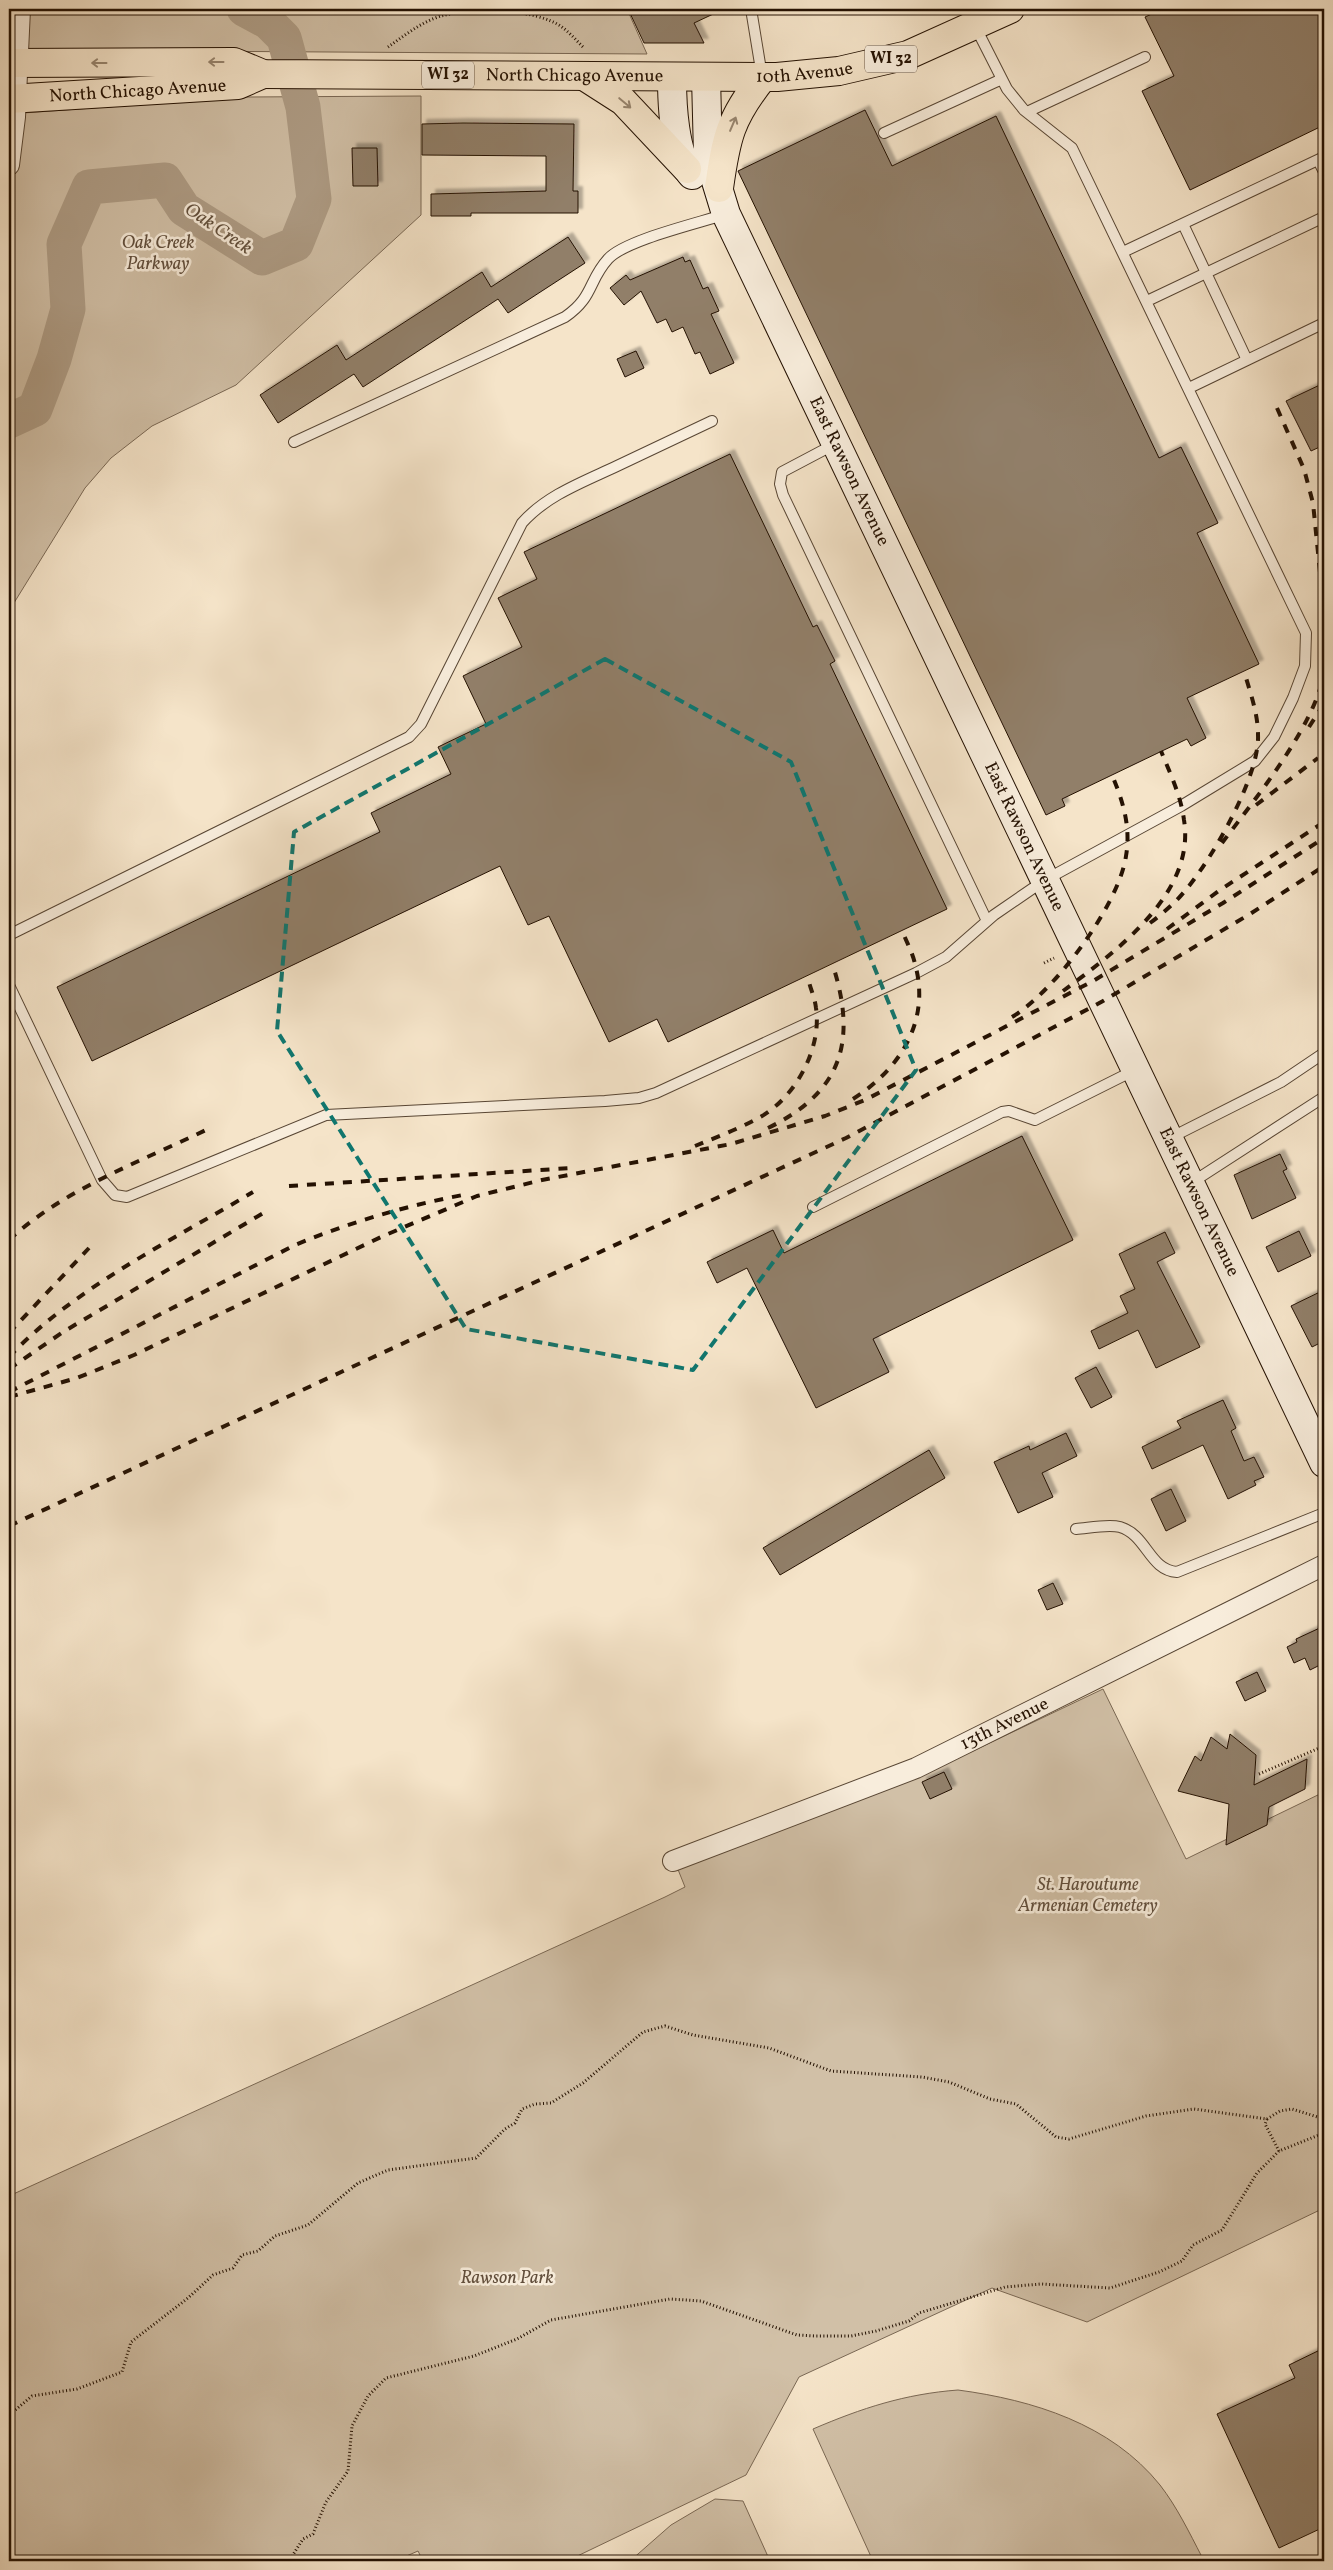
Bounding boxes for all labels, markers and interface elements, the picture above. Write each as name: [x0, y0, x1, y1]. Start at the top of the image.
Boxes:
road number: WI 32: [865, 46, 917, 72]
street label: 10th Avenue: [756, 56, 855, 90]
one-way arrow: [208, 57, 224, 67]
one-way arrow: [92, 58, 108, 68]
road number: WI 32: [422, 62, 474, 88]
street label: North Chicago Avenue: [486, 63, 663, 89]
street label: North Chicago Avenue: [48, 73, 227, 109]
one-way arrow: [618, 98, 631, 109]
one-way arrow: [729, 116, 738, 131]
water label: Oak Creek: [179, 197, 257, 261]
park label: Oak Creek Parkway: [122, 231, 194, 277]
street label: East Rawson Avenue: [803, 393, 896, 550]
street label: East Rawson Avenue: [978, 758, 1071, 915]
street label: East Rawson Avenue: [1153, 1123, 1245, 1281]
street label: 13th Avenue: [956, 1691, 1053, 1757]
park label: St. Haroutume Armenian Cemetery: [1017, 1873, 1158, 1919]
park label: Rawson Park: [460, 2266, 554, 2291]

